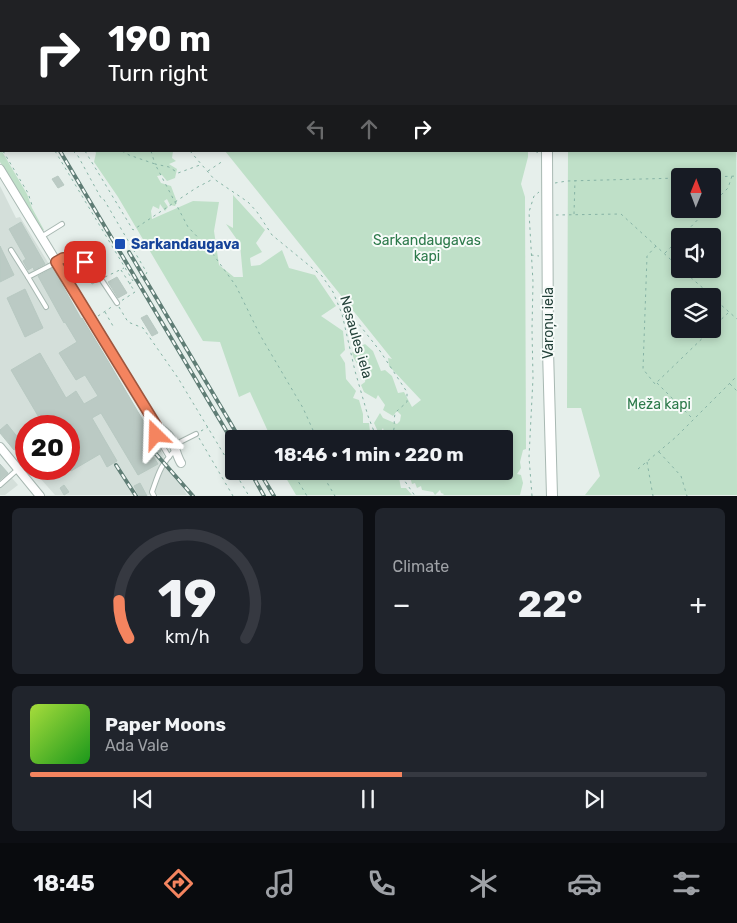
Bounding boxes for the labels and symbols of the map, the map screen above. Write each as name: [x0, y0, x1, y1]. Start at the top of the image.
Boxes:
north arrow: [671, 168, 721, 218]
park label: Sarkandaugavas kapi: [373, 232, 481, 265]
place label: Sarkandaugava: [131, 236, 239, 253]
marker: Sarkandaugava: [113, 237, 127, 251]
pin: [64, 241, 106, 283]
street label: Varoņu iela: [540, 287, 557, 359]
street label: Nesaules iela: [336, 294, 376, 380]
park label: Meža kapi: [627, 396, 691, 413]
position arrow: [129, 408, 181, 460]
speed limit sign: 20: [15, 415, 80, 480]

